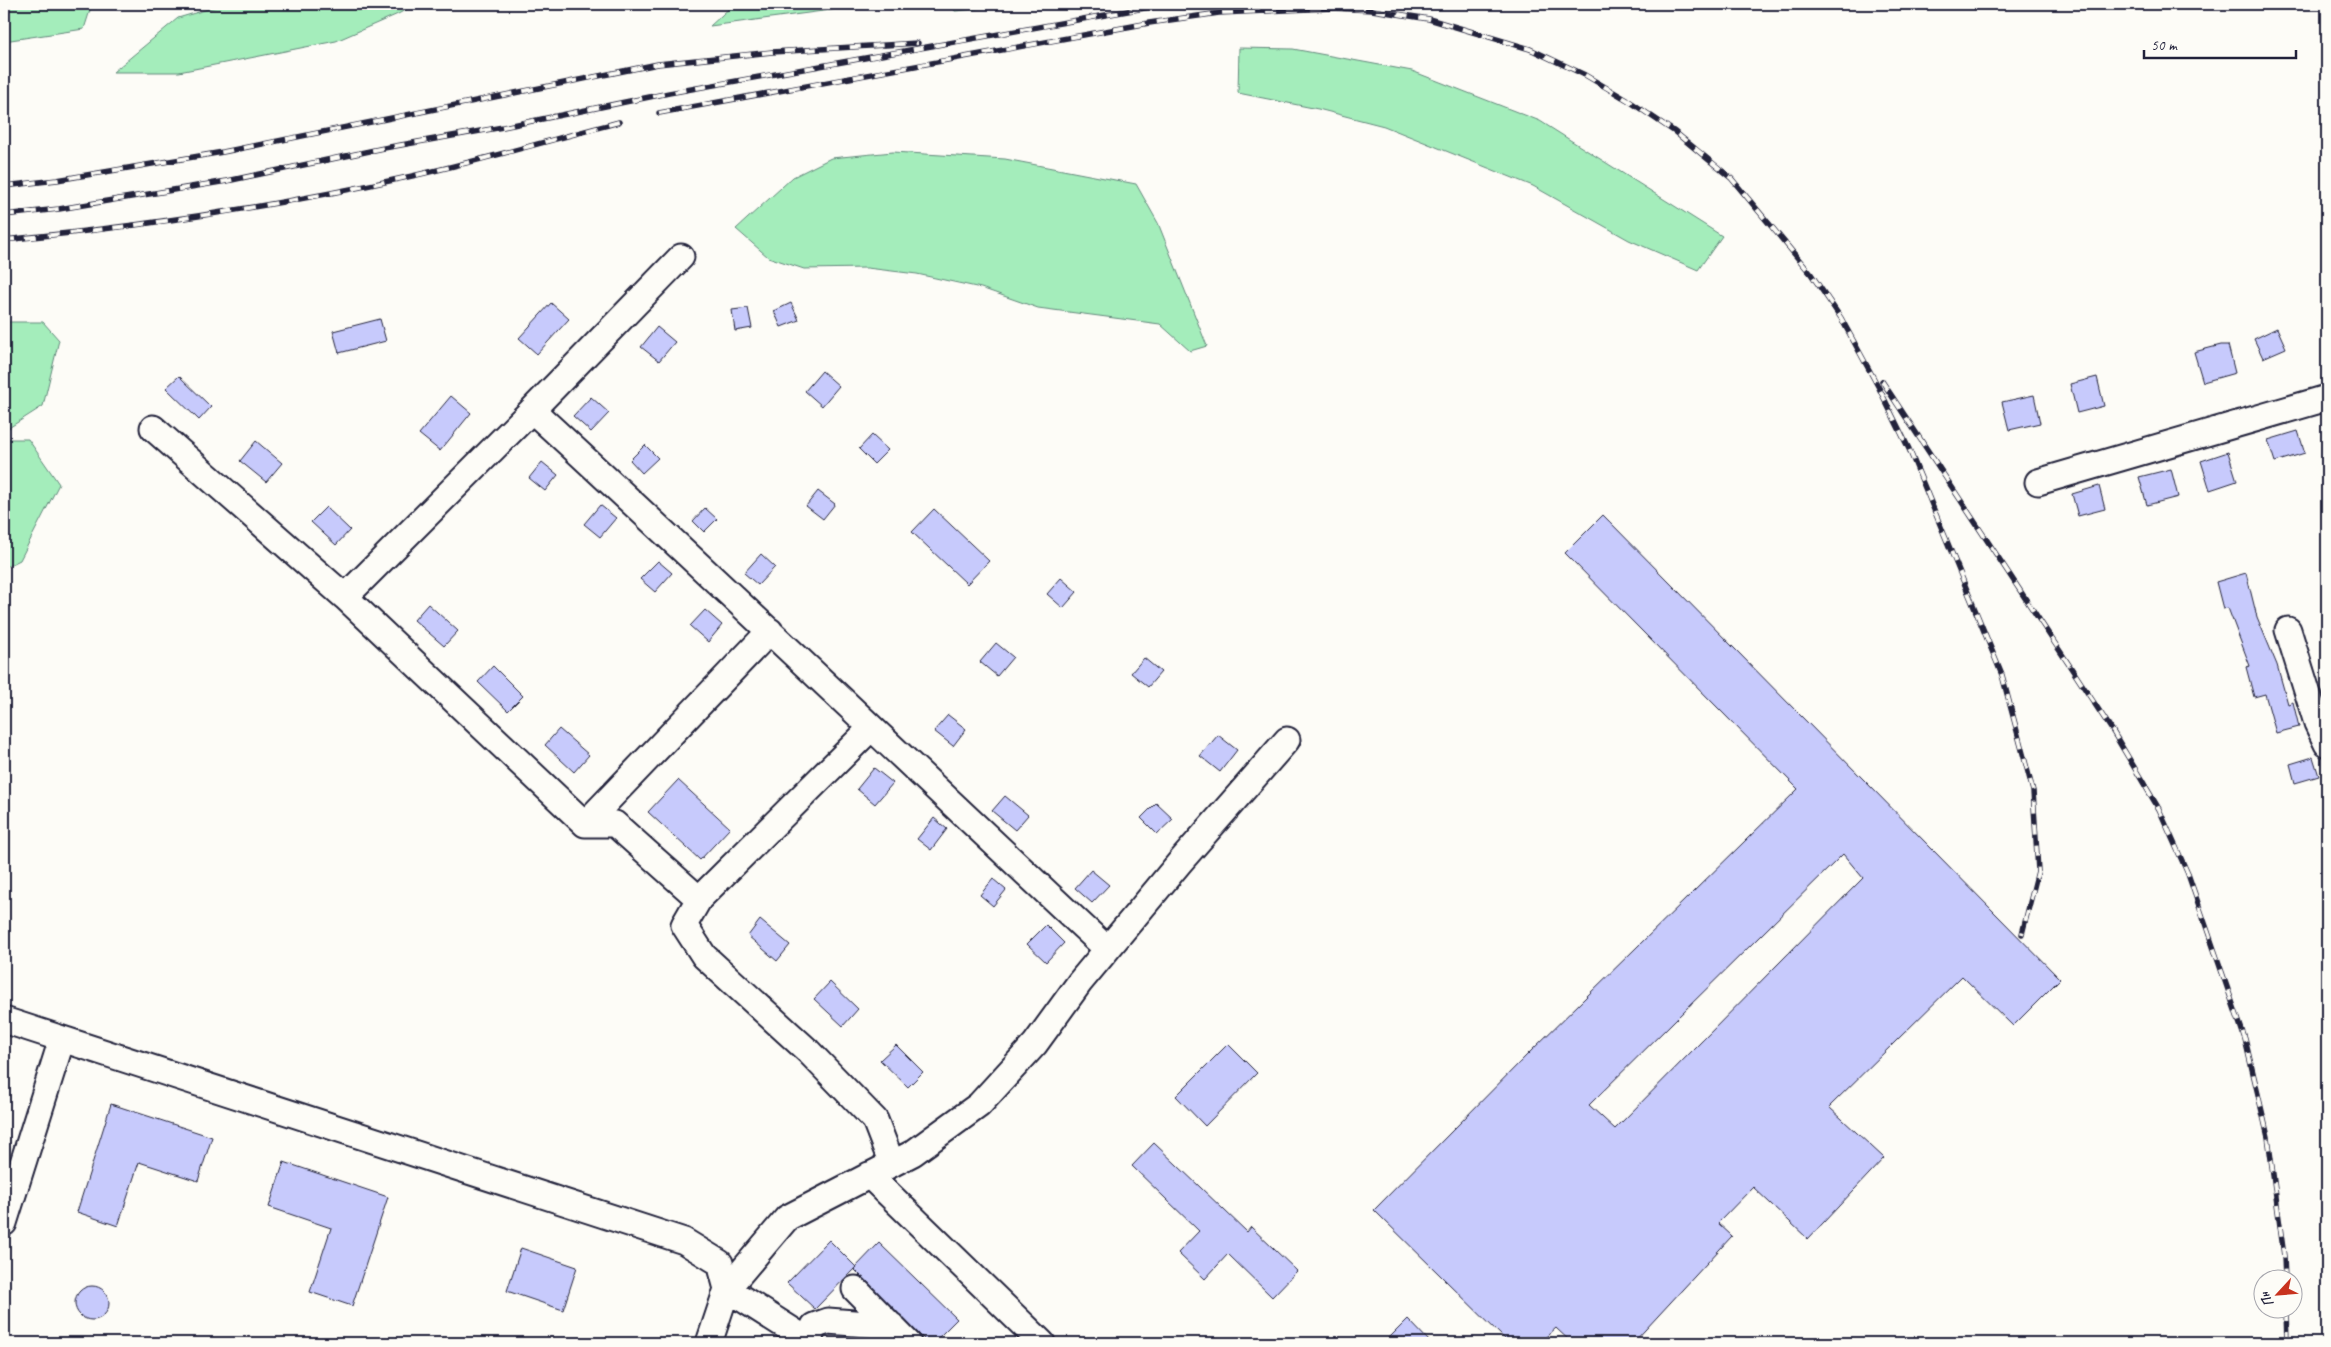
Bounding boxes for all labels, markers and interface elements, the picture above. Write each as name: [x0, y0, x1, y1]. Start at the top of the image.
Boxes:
scale bar: [2144, 28, 2296, 60]
text: 50 m: [2151, 36, 2178, 55]
north arrow: [2254, 1270, 2304, 1320]
text: Пн: [2256, 1288, 2278, 1310]

